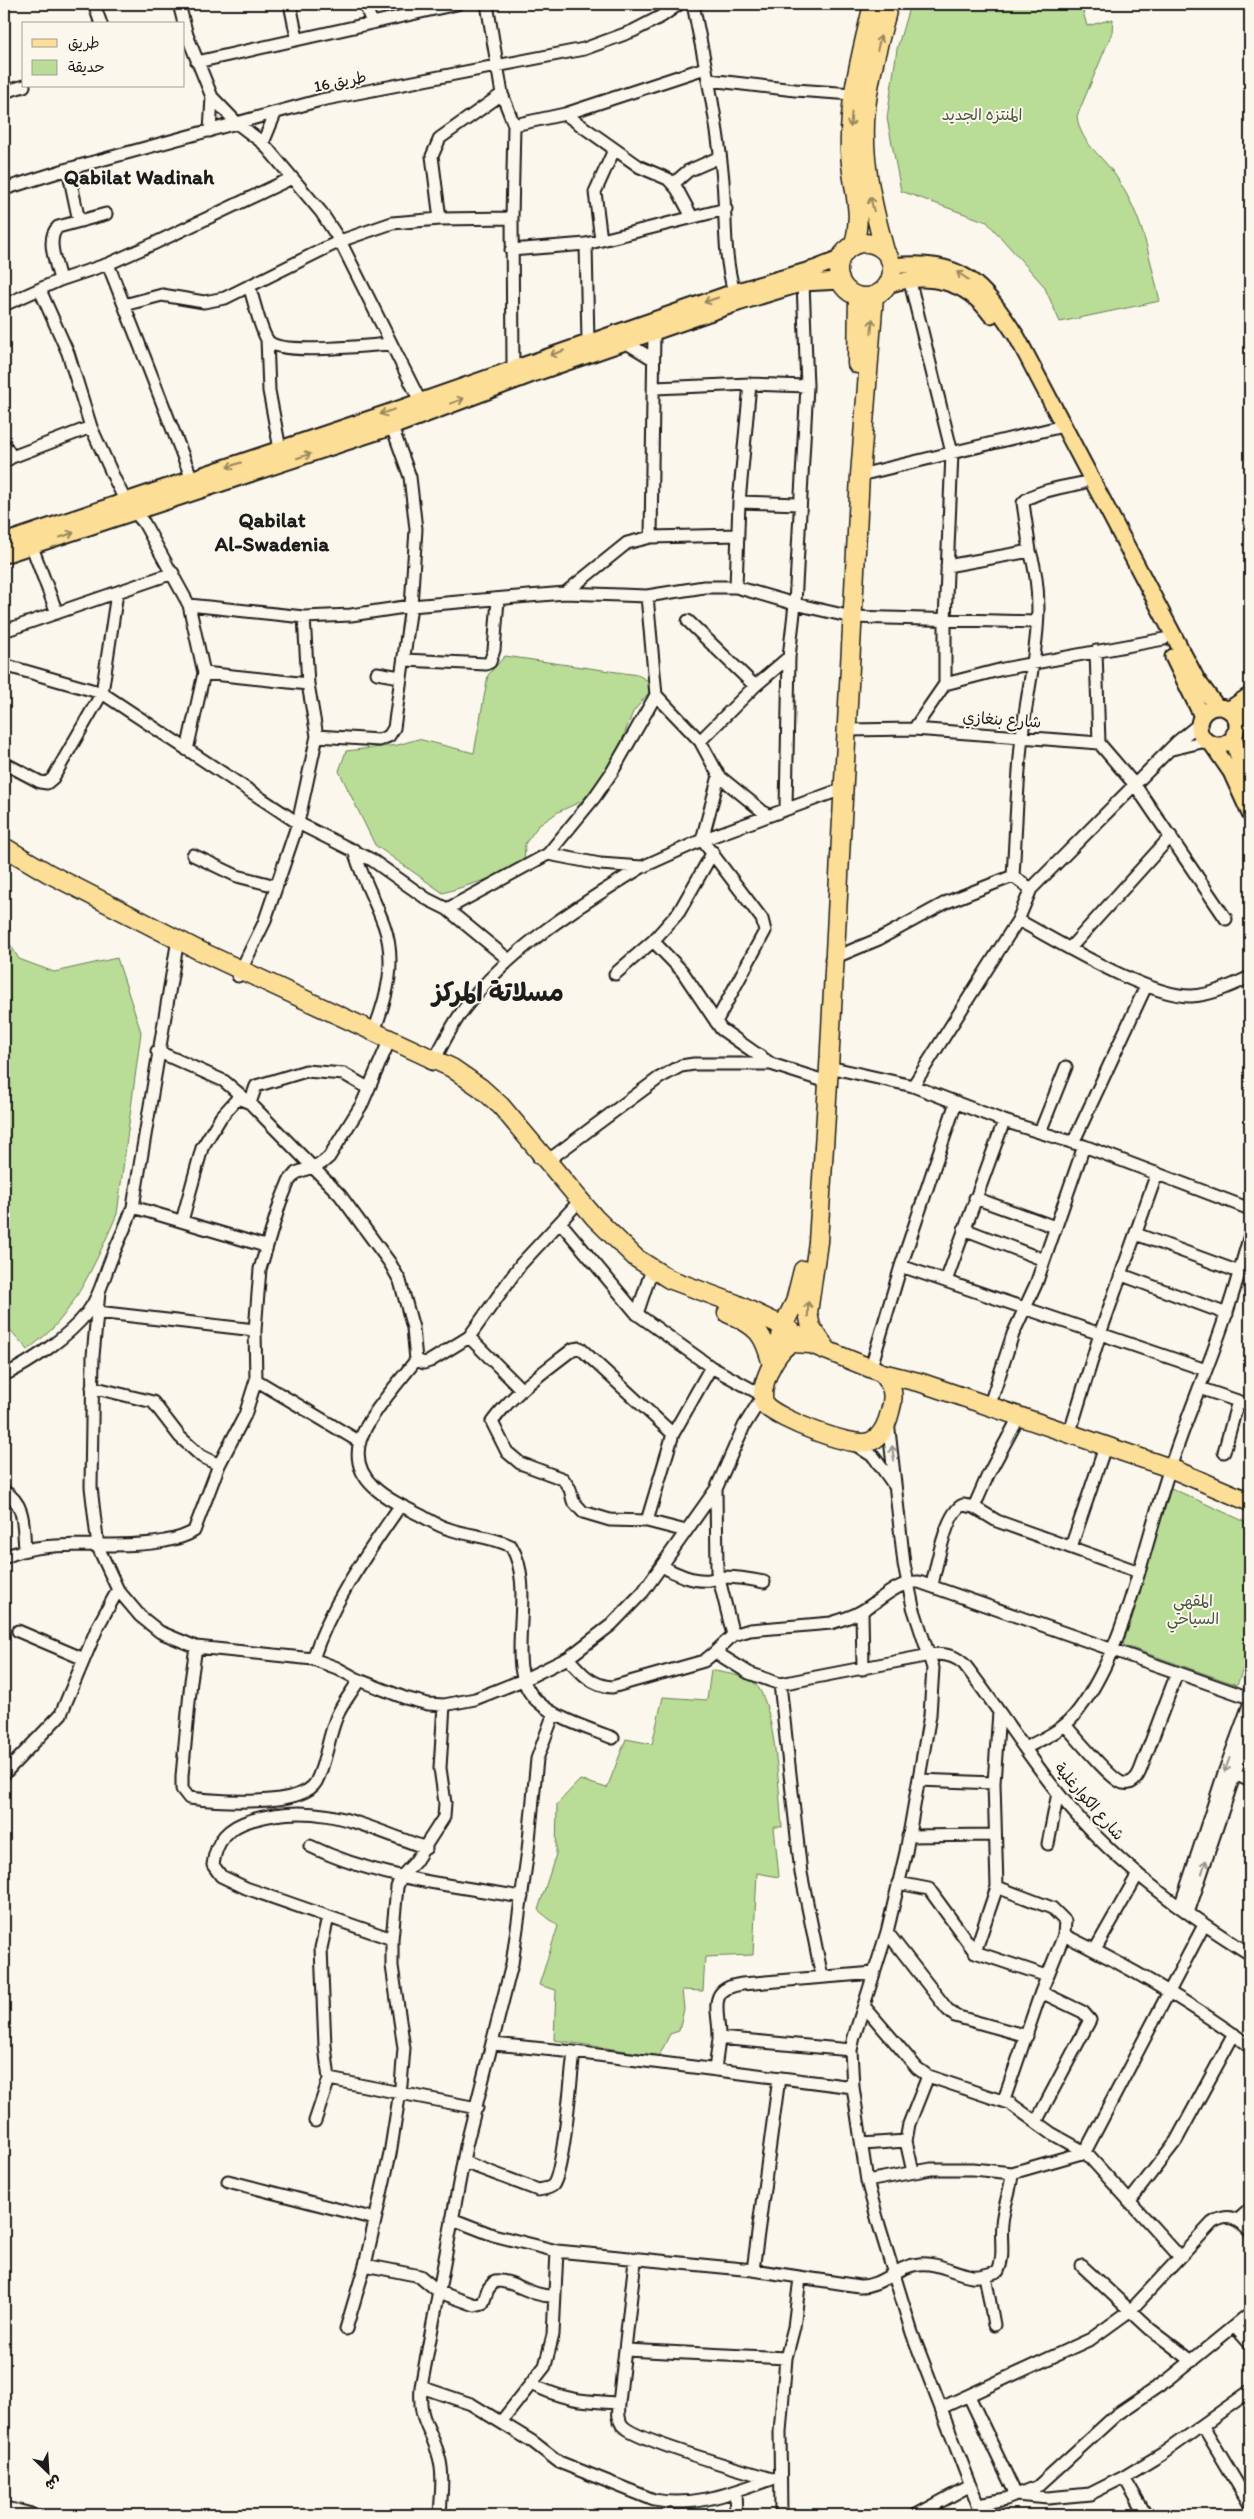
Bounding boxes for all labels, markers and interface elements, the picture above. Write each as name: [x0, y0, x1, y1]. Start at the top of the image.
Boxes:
legend: [22, 22, 185, 88]
text: طريق: [68, 34, 100, 52]
one-way arrow: [875, 36, 884, 52]
text: حديقة: [68, 58, 105, 76]
street label: طريق 16: [312, 67, 368, 96]
park label: المنتزه الجديد: [941, 105, 1023, 124]
one-way arrow: [846, 112, 855, 128]
district label: Qabilat Wadinah: [64, 164, 215, 189]
one-way arrow: [867, 196, 876, 212]
one-way arrow: [956, 271, 970, 281]
one-way arrow: [703, 296, 719, 305]
one-way arrow: [867, 318, 876, 334]
one-way arrow: [550, 349, 565, 358]
one-way arrow: [449, 396, 464, 406]
one-way arrow: [380, 408, 395, 417]
one-way arrow: [296, 451, 311, 460]
one-way arrow: [226, 461, 242, 470]
district label: Qabilat Al-Swadenia: [214, 507, 330, 556]
one-way arrow: [59, 530, 74, 539]
street label: شارع بنغازي: [962, 707, 1042, 734]
district label: مسلاتة المركز: [429, 976, 564, 1008]
one-way arrow: [804, 1301, 813, 1317]
one-way arrow: [887, 1446, 897, 1462]
park label: المقهي السياحي: [1167, 1591, 1219, 1633]
one-way arrow: [1222, 1756, 1231, 1772]
street label: شارع الكوارغلية: [1049, 1759, 1128, 1845]
one-way arrow: [1200, 1860, 1209, 1875]
north arrow: [22, 2446, 72, 2496]
text: ش: [43, 2472, 64, 2494]

